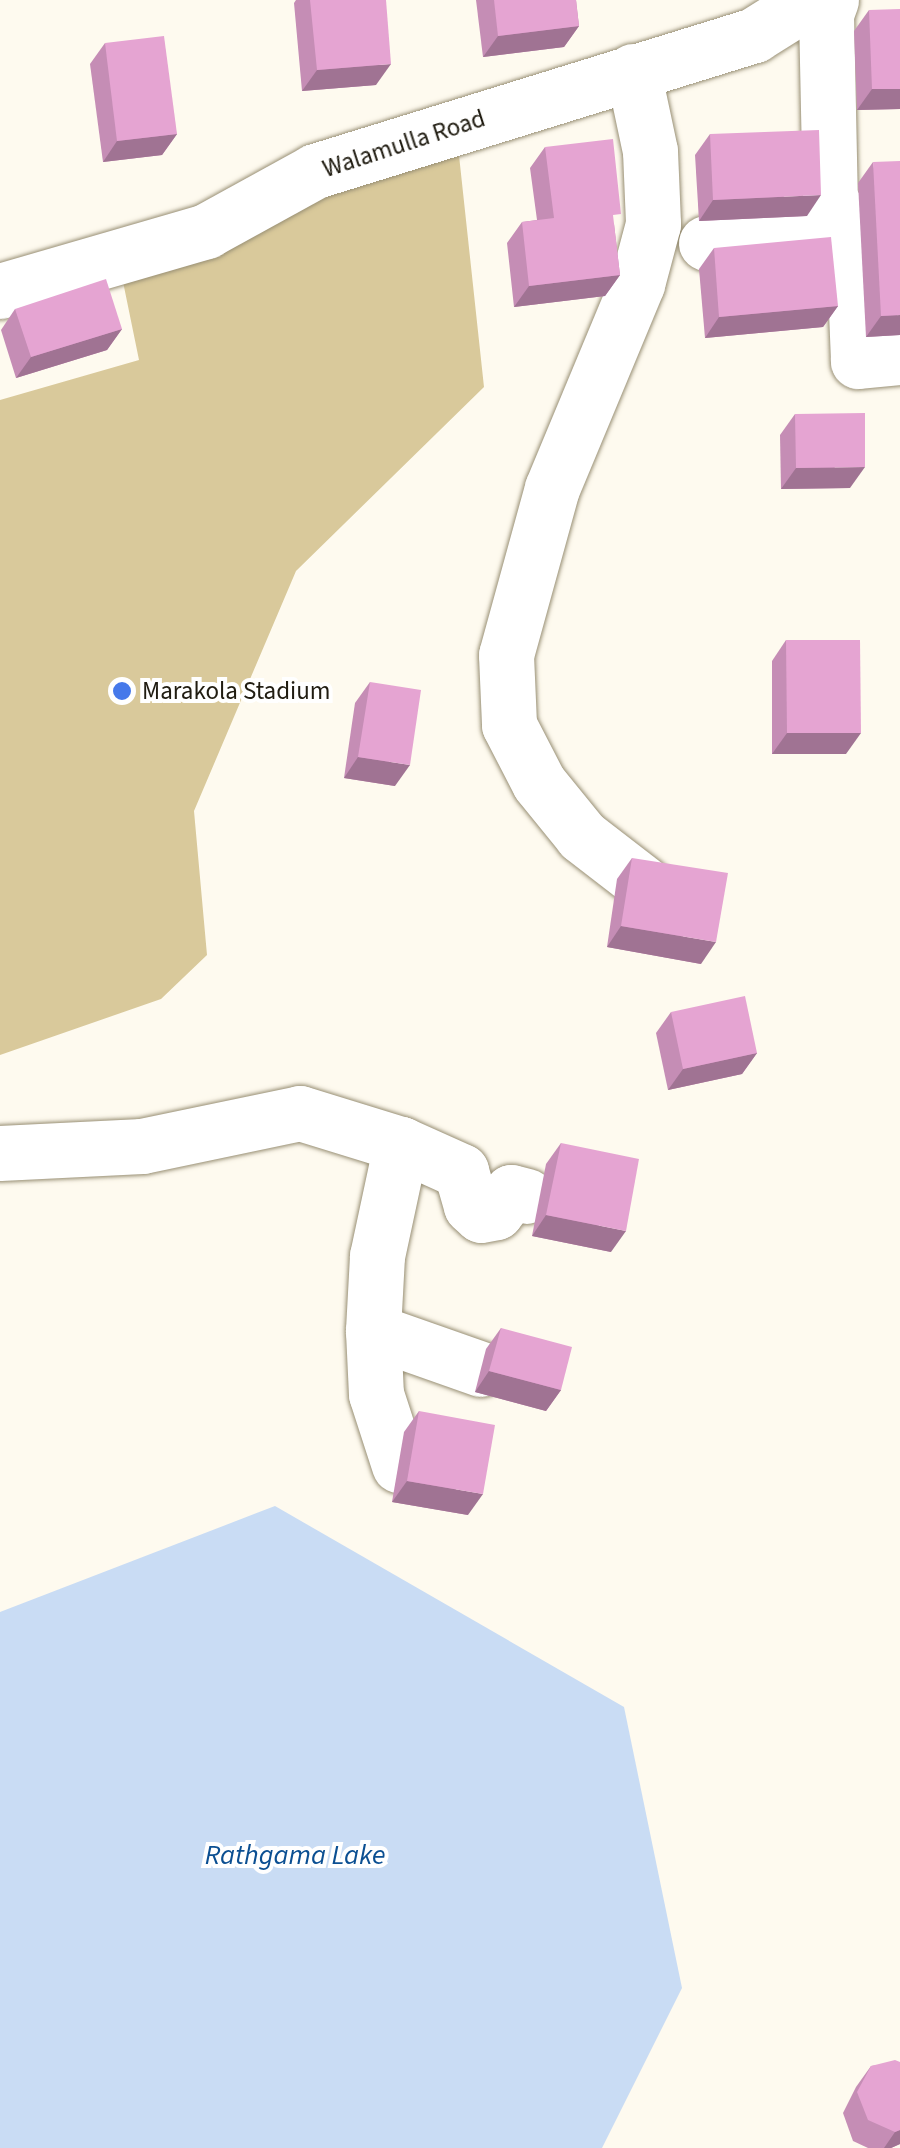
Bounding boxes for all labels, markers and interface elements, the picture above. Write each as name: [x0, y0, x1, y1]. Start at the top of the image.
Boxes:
street label: Walamulla Road: [319, 104, 489, 184]
place label: Marakola Stadium: [142, 676, 331, 706]
marker: Marakola Stadium: [111, 680, 133, 702]
water label: Rathgama Lake: [205, 1838, 385, 1872]

